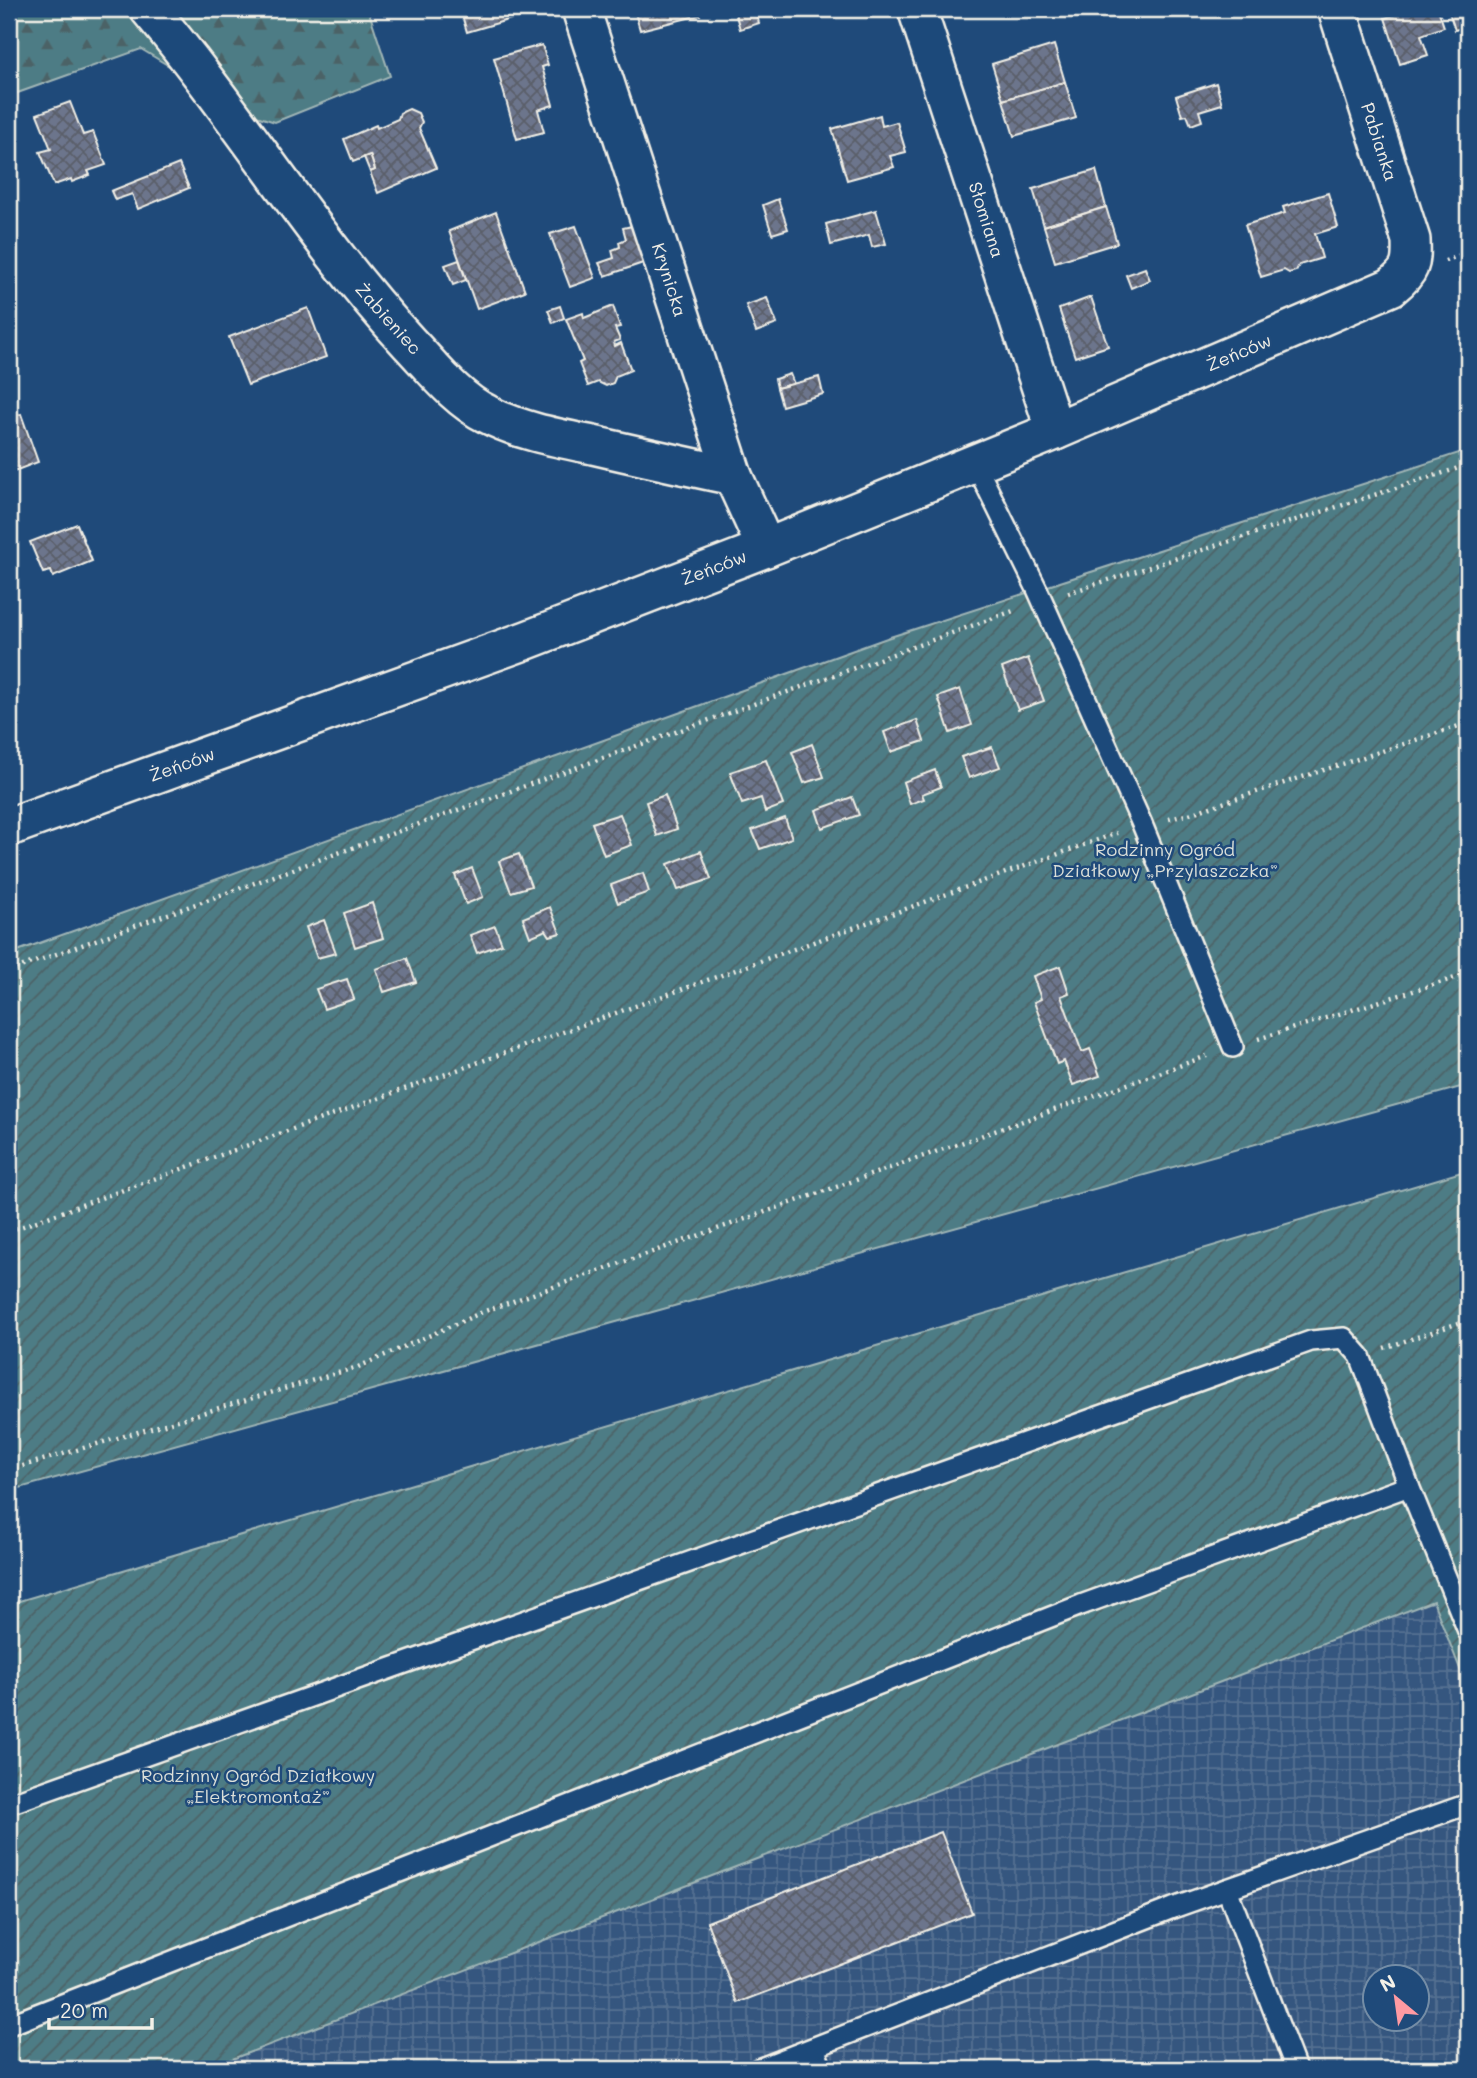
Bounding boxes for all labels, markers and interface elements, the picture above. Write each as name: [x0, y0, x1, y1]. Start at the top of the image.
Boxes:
street label: Pabianka: [1356, 99, 1404, 184]
street label: Słomiana: [963, 179, 1011, 261]
street label: Krynicka: [647, 240, 693, 320]
street label: Żabieniec: [350, 277, 427, 359]
street label: Żeńców: [1202, 328, 1275, 377]
street label: Żeńców: [677, 544, 750, 591]
street label: Żeńców: [145, 741, 218, 787]
park label: Rodzinny Ogród Działkowy „Przylaszczka”: [1052, 837, 1278, 882]
park label: Rodzinny Ogród Działkowy „Elektromontaż”: [141, 1763, 375, 1808]
north arrow: [1362, 1962, 1432, 2032]
text: N: [1375, 1968, 1400, 1997]
scale bar: [49, 1987, 152, 2031]
text: 20 m: [60, 1996, 108, 2023]

